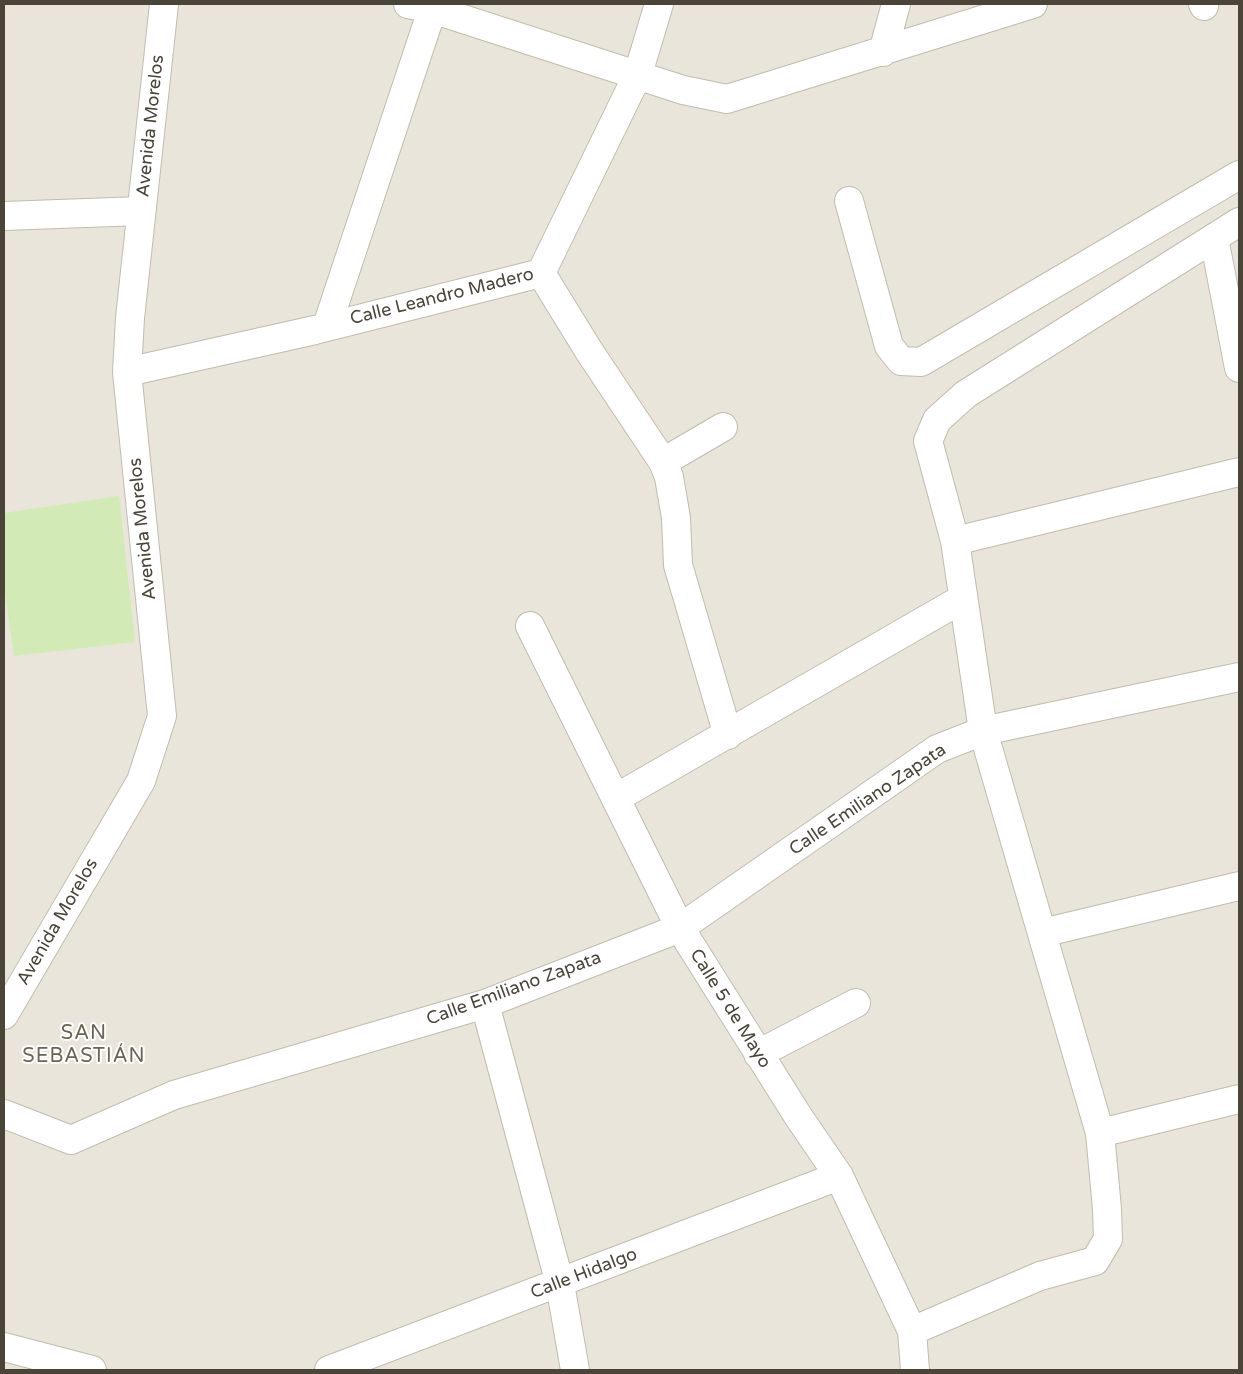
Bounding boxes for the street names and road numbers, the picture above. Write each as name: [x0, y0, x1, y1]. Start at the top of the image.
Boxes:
street label: Avenida Morelos: [133, 54, 169, 198]
street label: Calle Leandro Madero: [348, 264, 536, 330]
street label: Avenida Morelos: [125, 457, 161, 601]
street label: Calle Emiliano Zapata: [786, 740, 950, 860]
street label: Avenida Morelos: [13, 855, 103, 989]
street label: Calle 5 de Mayo: [685, 945, 775, 1073]
street label: Calle Emiliano Zapata: [424, 947, 604, 1031]
street label: Calle Hidalgo: [528, 1244, 640, 1304]

